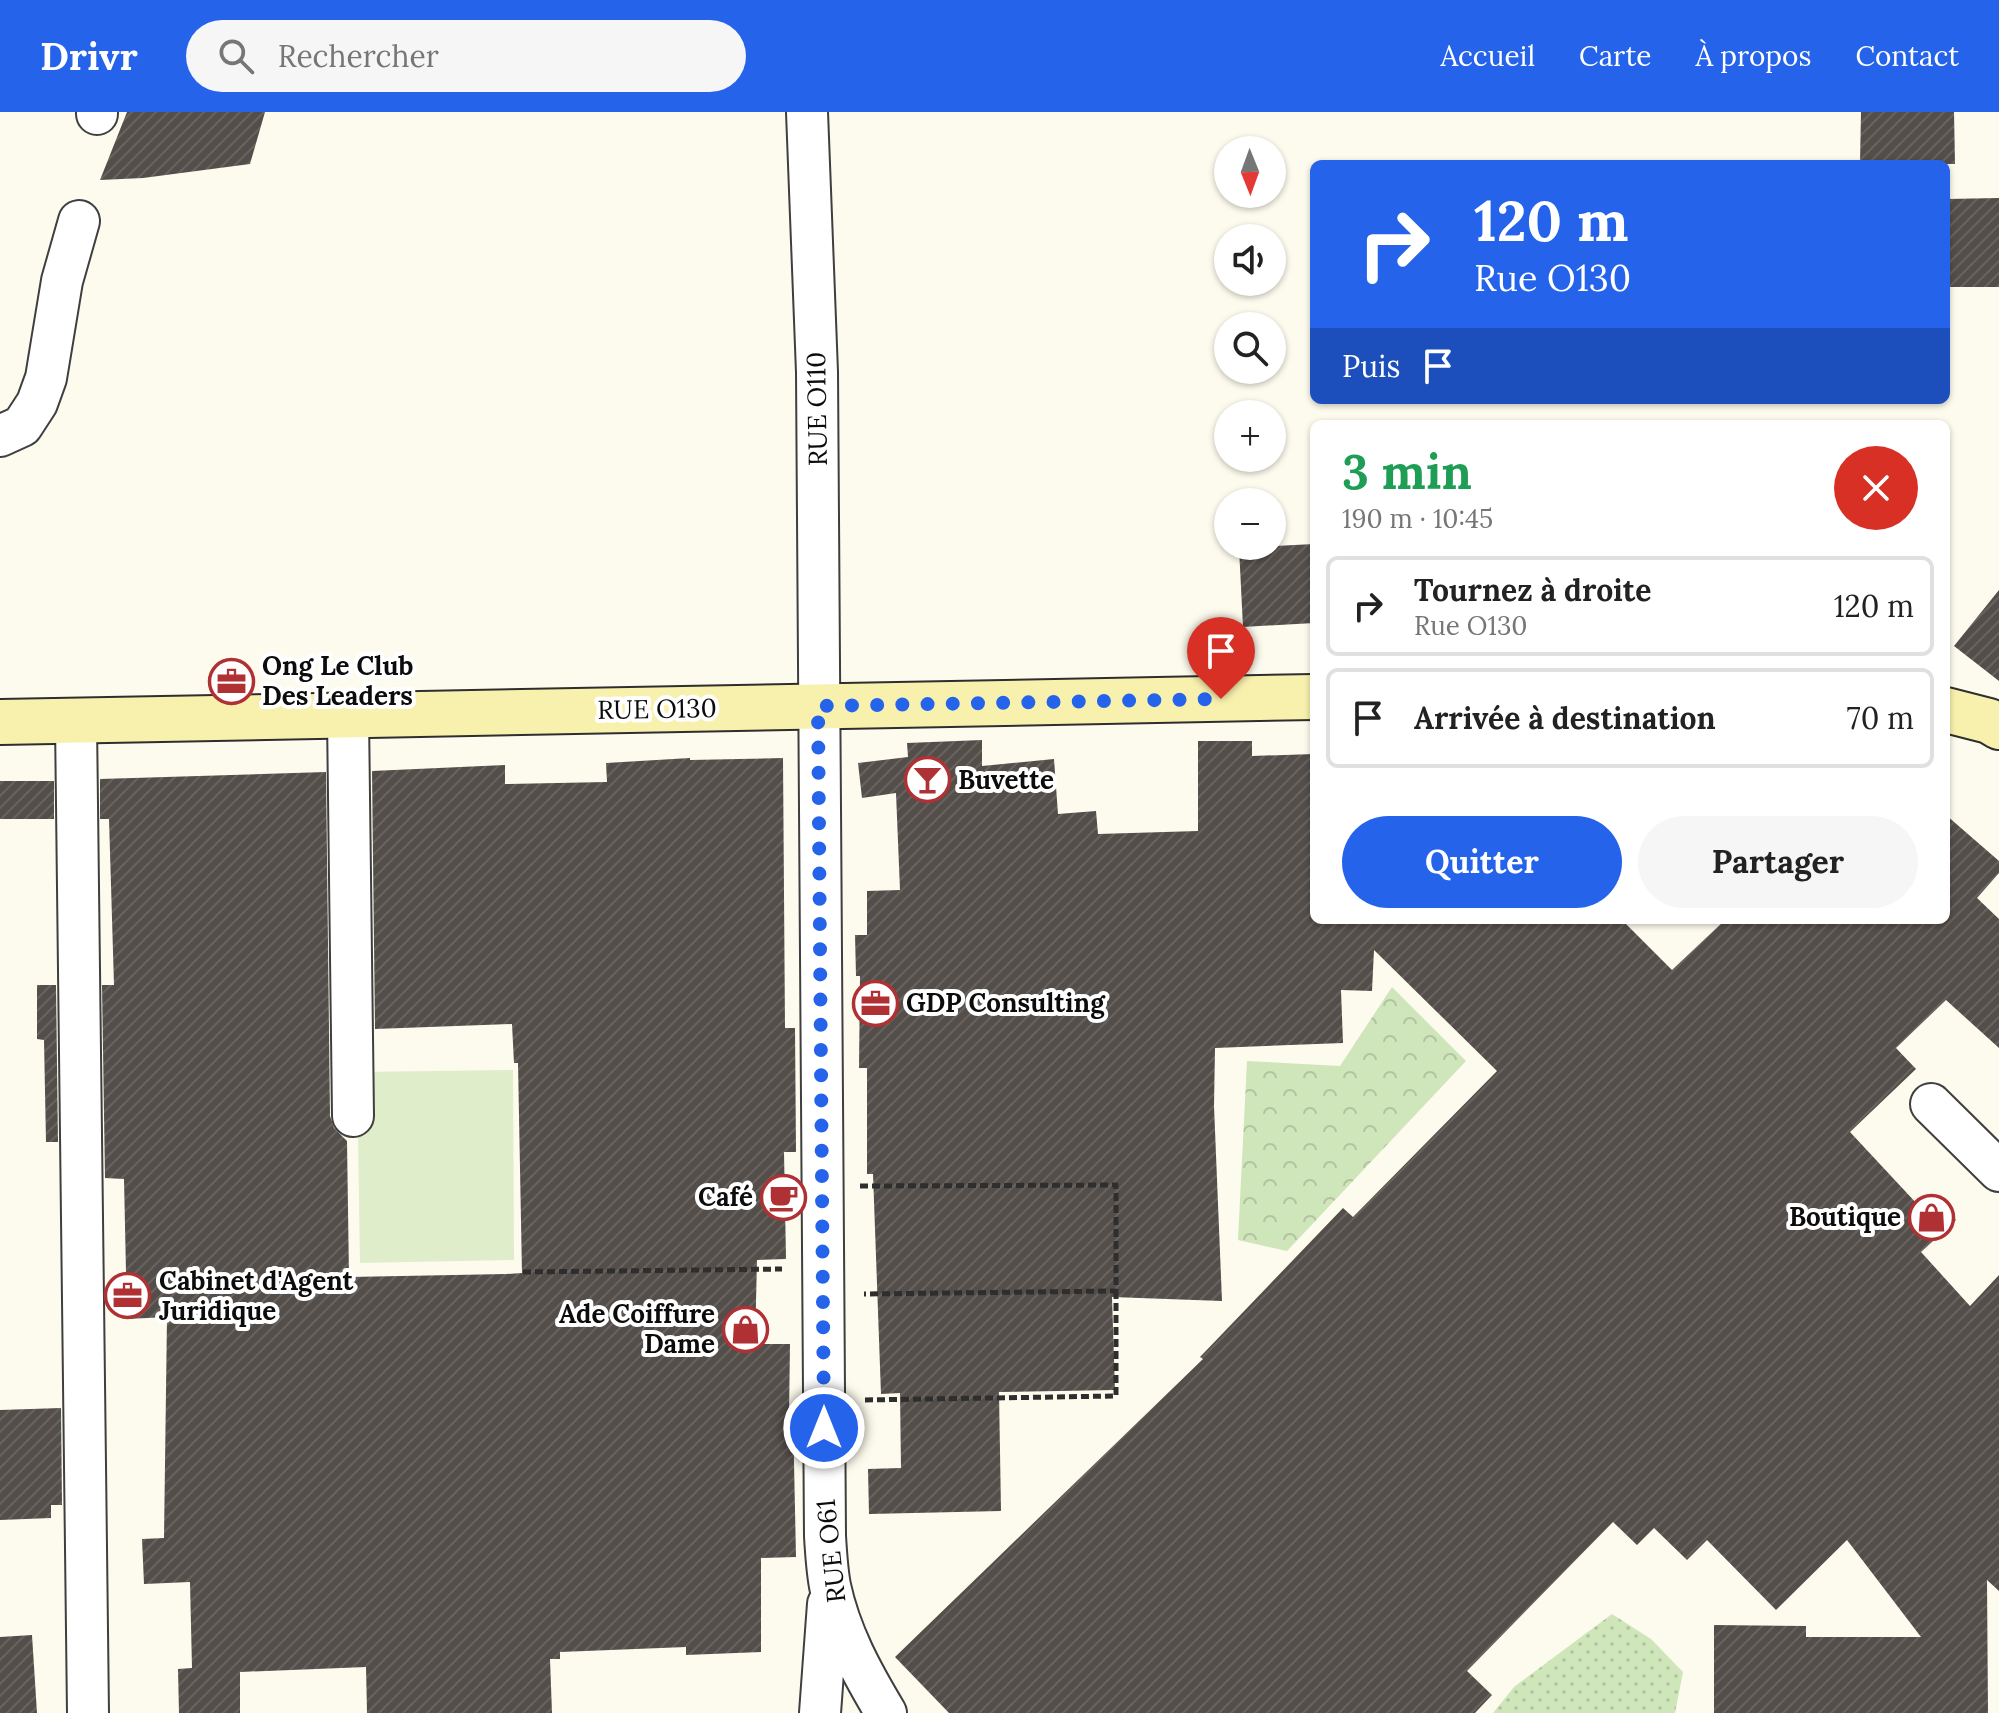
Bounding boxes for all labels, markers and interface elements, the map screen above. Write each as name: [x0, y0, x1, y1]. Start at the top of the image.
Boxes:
search box: [186, 20, 746, 92]
text: Drivr: [40, 32, 138, 80]
icon: search: [214, 34, 258, 78]
text: Rechercher: [278, 37, 439, 75]
text: Accueil: [1441, 38, 1535, 74]
text: Carte: [1579, 38, 1651, 74]
text: À propos: [1695, 38, 1811, 74]
text: Contact: [1855, 38, 1959, 74]
north arrow: [1214, 136, 1286, 208]
map controls: [1214, 136, 1286, 560]
text: 120 m: [1474, 185, 1628, 256]
icon: right: [1342, 192, 1446, 296]
button: sound: [1214, 224, 1286, 296]
text: Rue O130: [1474, 255, 1631, 301]
button: search: [1214, 312, 1286, 384]
icon: arrive: [1416, 344, 1460, 388]
text: Puis: [1342, 347, 1400, 385]
street label: RUE O110: [799, 352, 834, 467]
button: +: [1214, 400, 1286, 472]
text: 3 min: [1342, 441, 1472, 502]
button: close: [1834, 446, 1918, 530]
button: −: [1214, 488, 1286, 560]
text: 190 m · 10:45: [1342, 502, 1493, 535]
text: Tournez à droite: [1414, 571, 1651, 609]
icon: right: [1346, 584, 1390, 628]
text: 120 m: [1834, 587, 1914, 625]
text: Rue O130: [1414, 609, 1528, 642]
pin: [1187, 617, 1255, 699]
icon: arrive: [1199, 629, 1243, 673]
place label: Ong Le Club Des Leaders: [262, 649, 414, 712]
office icon: Ong Le Club Des Leaders: [207, 657, 255, 705]
street label: RUE O130: [597, 691, 717, 726]
icon: arrive: [1346, 696, 1390, 740]
text: Arrivée à destination: [1414, 699, 1716, 737]
text: 70 m: [1847, 699, 1914, 737]
bar icon: Buvette: [903, 756, 951, 804]
place label: Buvette: [958, 763, 1054, 796]
button: Quitter: [1342, 816, 1622, 908]
button: Partager: [1638, 816, 1918, 908]
office icon: GDP Consulting: [851, 979, 899, 1027]
place label: GDP Consulting: [906, 986, 1106, 1019]
cafe icon: Café: [760, 1173, 808, 1221]
place label: Café: [698, 1180, 753, 1213]
shop icon: Boutique: [1908, 1193, 1956, 1241]
place label: Boutique: [1789, 1200, 1901, 1233]
place label: Cabinet d'Agent Juridique: [159, 1264, 355, 1327]
office icon: Cabinet d'Agent Juridique: [104, 1272, 152, 1320]
place label: Ade Coiffure Dame: [559, 1297, 715, 1360]
shop icon: Ade Coiffure Dame: [722, 1305, 770, 1353]
position arrow: [782, 1386, 866, 1470]
street label: RUE O61: [809, 1498, 852, 1604]

